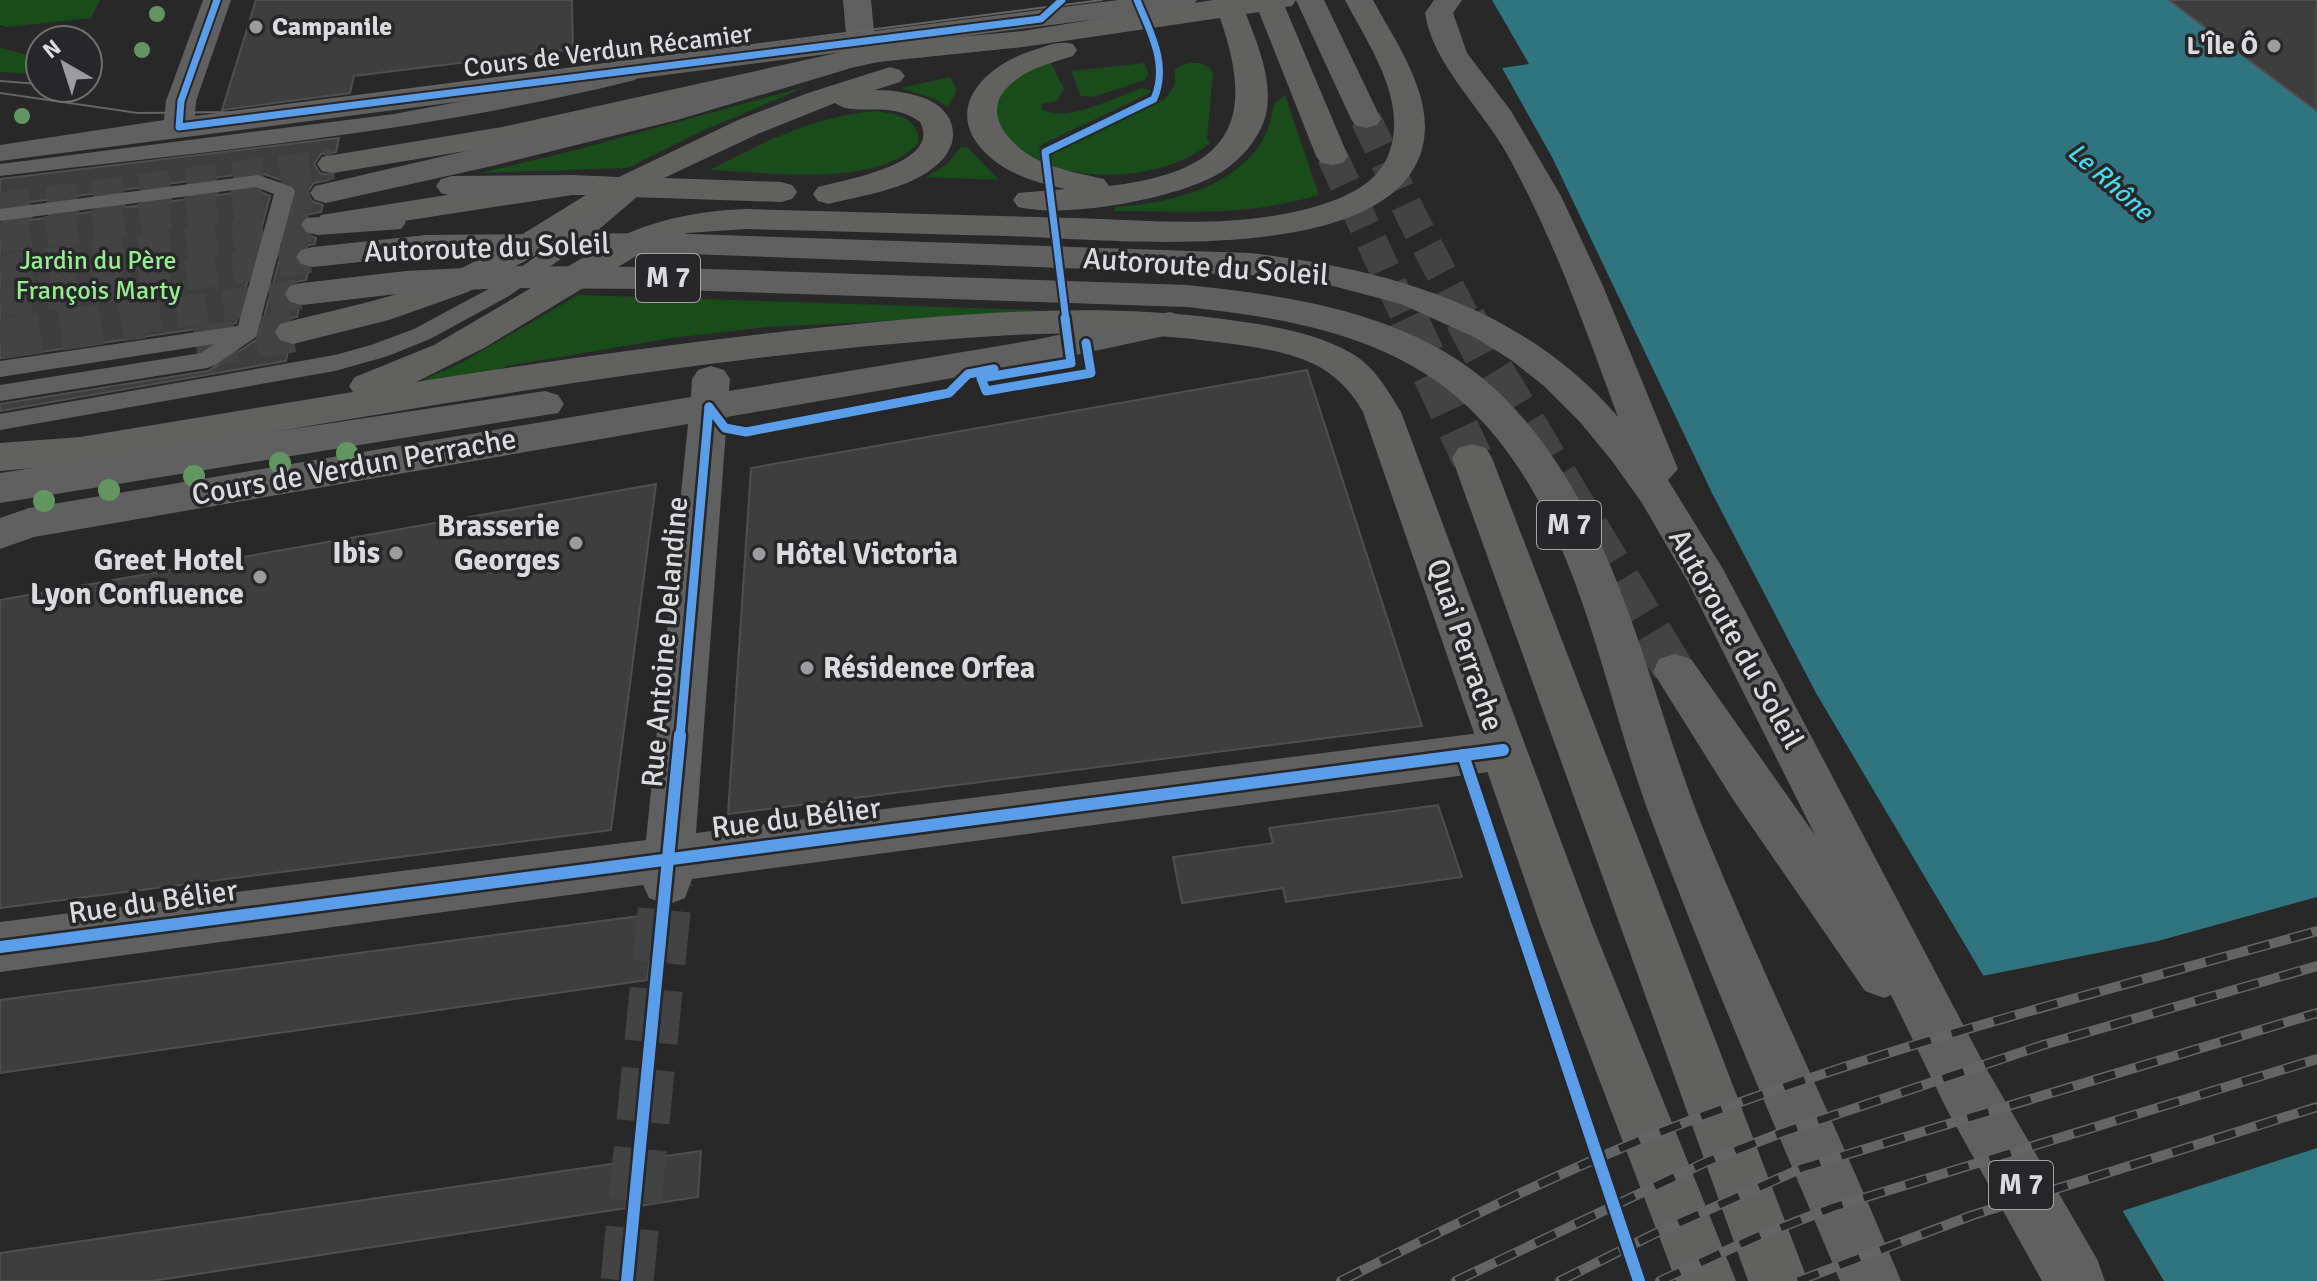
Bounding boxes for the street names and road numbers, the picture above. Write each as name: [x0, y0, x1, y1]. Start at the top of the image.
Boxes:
street label: Cours de Verdun Récamier: [462, 17, 754, 85]
street label: Autoroute du Soleil: [363, 225, 611, 271]
street label: Autoroute du Soleil: [1082, 240, 1330, 294]
road number: M 7: [636, 254, 700, 302]
street label: Cours de Verdun Perrache: [189, 420, 519, 514]
street label: Rue Antoine Delandine: [634, 495, 696, 789]
road number: M 7: [1537, 501, 1601, 549]
street label: Autoroute du Soleil: [1660, 522, 1812, 756]
street label: Quai Perrache: [1418, 554, 1512, 736]
street label: Rue du Bélier: [709, 789, 883, 847]
street label: Rue du Bélier: [66, 872, 240, 932]
road number: M 7: [1989, 1161, 2053, 1209]

